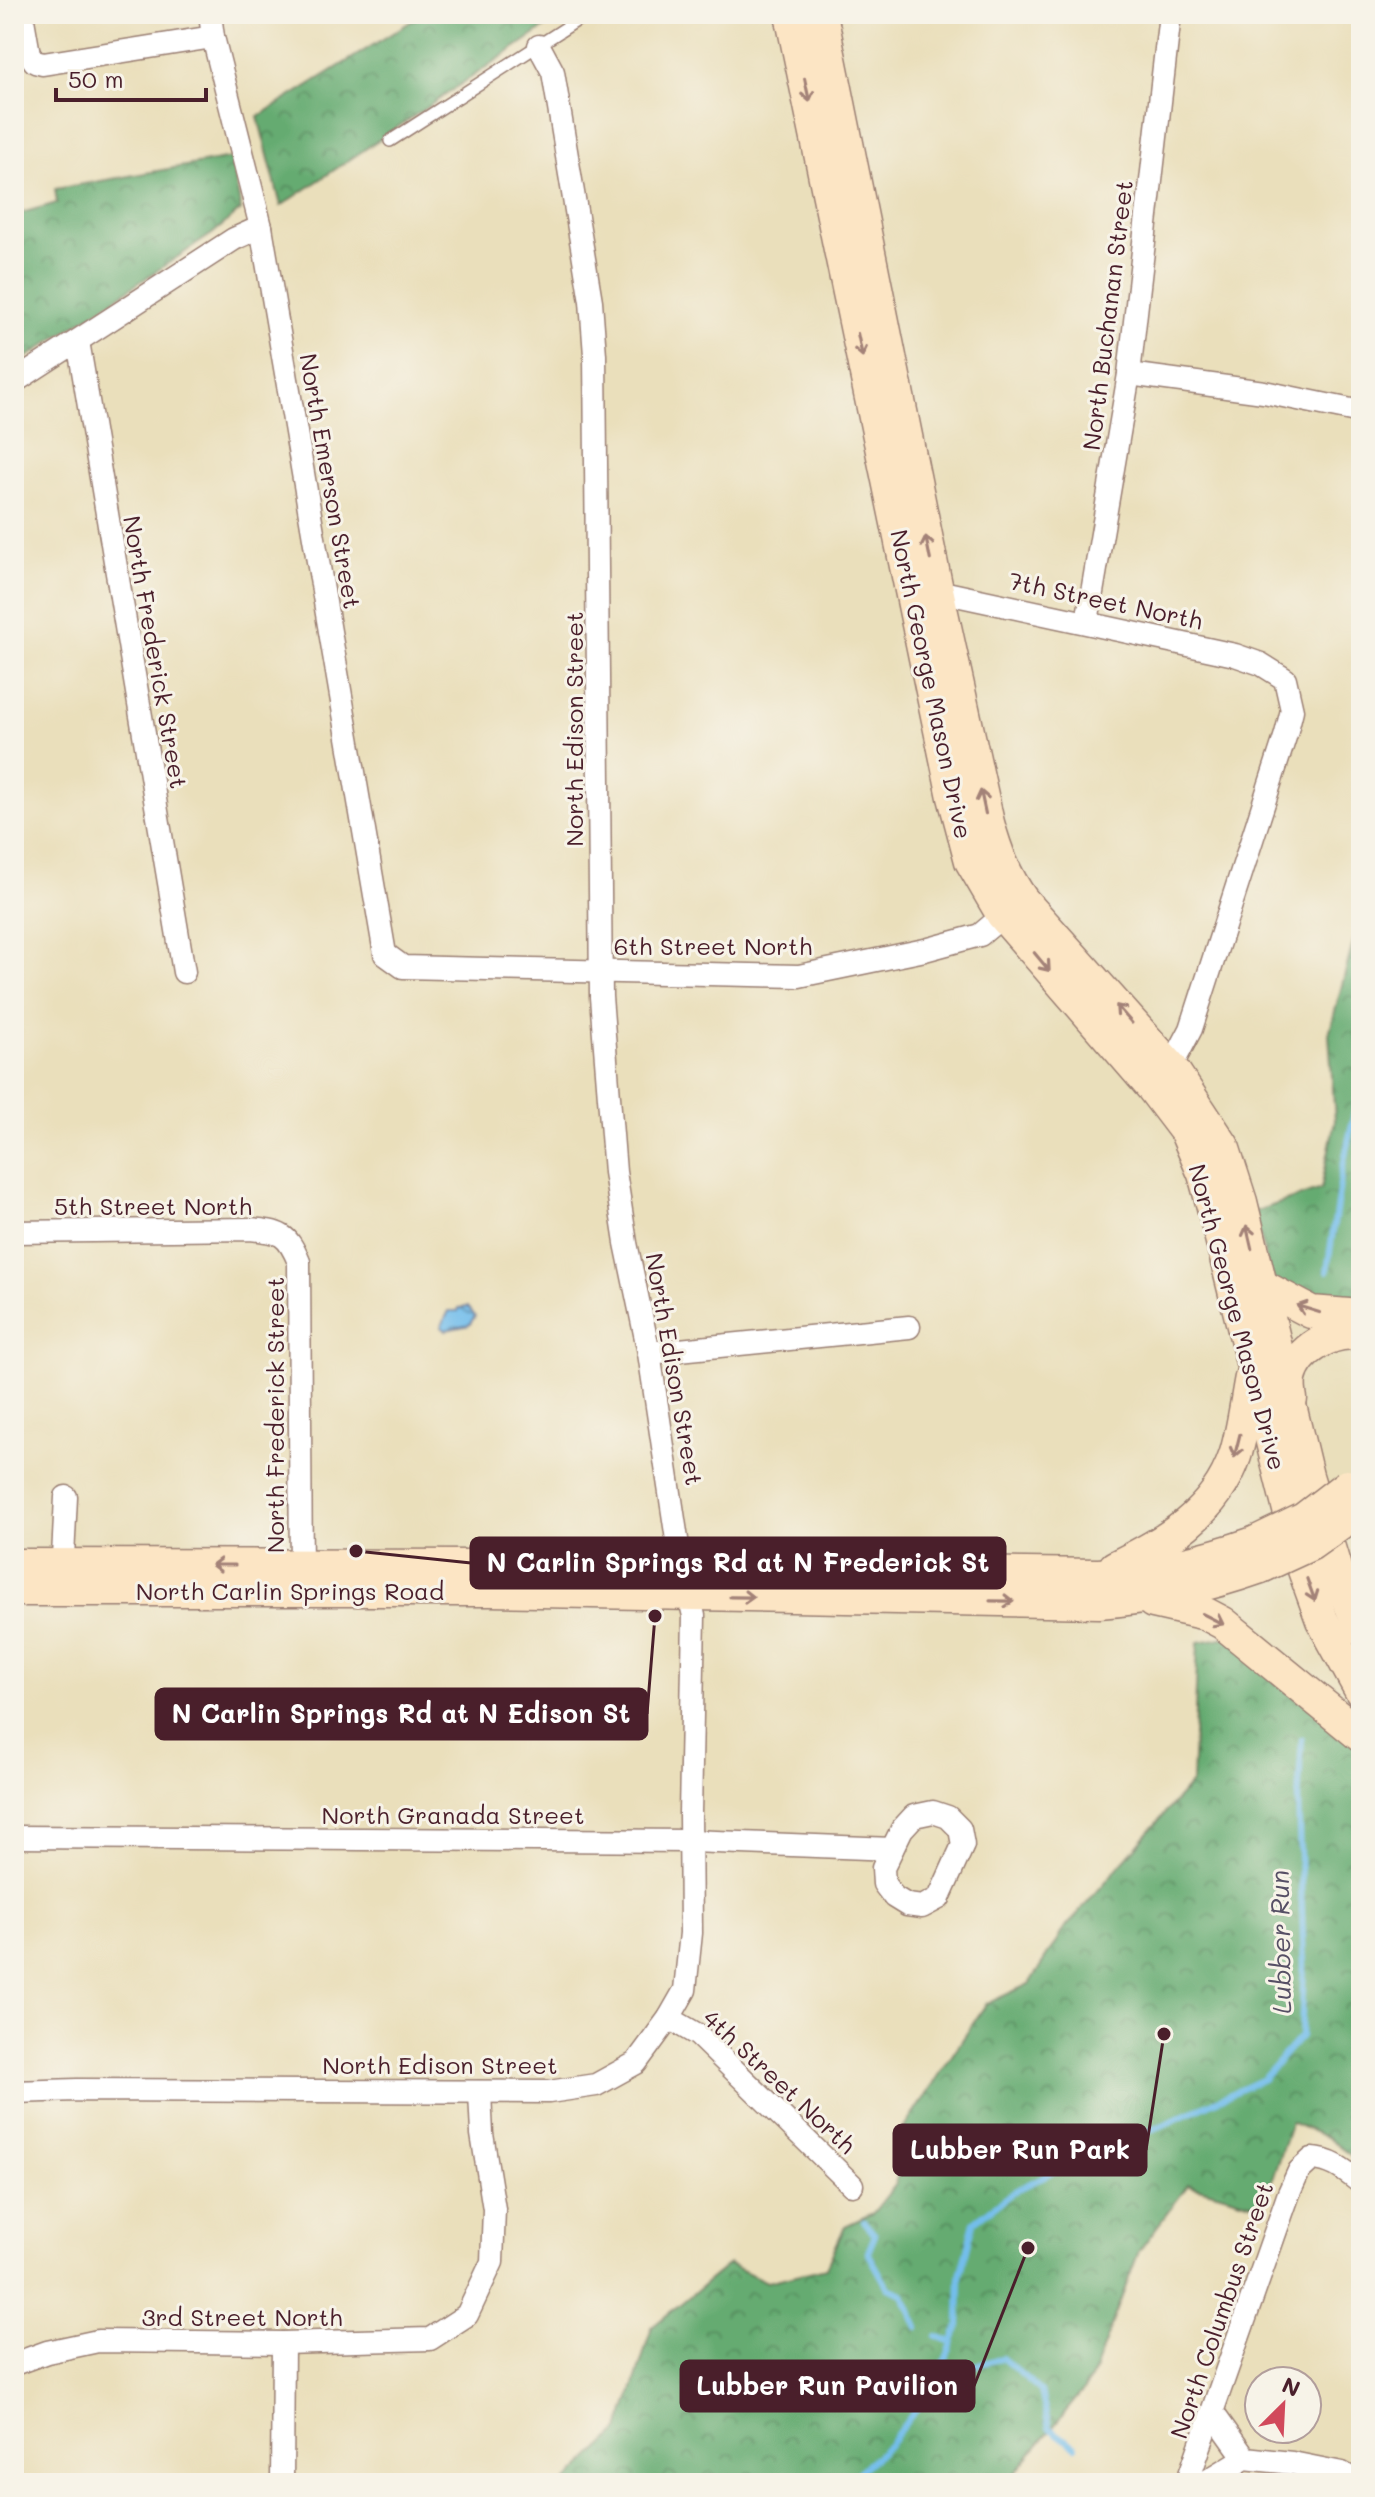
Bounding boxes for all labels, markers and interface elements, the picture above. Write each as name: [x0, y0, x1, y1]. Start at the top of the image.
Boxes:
scale bar: [56, 52, 206, 102]
text: 50 m: [68, 63, 124, 94]
one-way arrow: [800, 77, 815, 103]
street label: North Buchanan Street: [1075, 178, 1139, 452]
one-way arrow: [853, 332, 868, 357]
street label: North Emerson Street: [293, 351, 369, 611]
street label: North Frederick Street: [117, 513, 195, 791]
street label: North George Mason Drive: [884, 526, 980, 842]
one-way arrow: [920, 535, 935, 561]
street label: 7th Street North: [1006, 564, 1206, 636]
street label: North Edison Street: [558, 611, 589, 847]
one-way arrow: [975, 789, 990, 815]
street label: 6th Street North: [614, 930, 812, 961]
one-way arrow: [1033, 951, 1051, 972]
one-way arrow: [1115, 1005, 1133, 1025]
street label: North George Mason Drive: [1182, 1161, 1294, 1473]
street label: 5th Street North: [54, 1190, 252, 1221]
one-way arrow: [1241, 1225, 1256, 1251]
street label: North Edison Street: [639, 1250, 711, 1488]
street label: North Frederick Street: [259, 1277, 290, 1553]
one-way arrow: [1296, 1301, 1321, 1315]
one-way arrow: [1228, 1432, 1243, 1458]
callout: N Carlin Springs Rd at N Frederick St: [471, 1538, 1005, 1588]
text: N Carlin Springs Rd at N Frederick St: [487, 1545, 989, 1579]
one-way arrow: [210, 1557, 237, 1573]
street label: North Carlin Springs Road: [136, 1575, 444, 1606]
one-way arrow: [1305, 1577, 1319, 1601]
one-way arrow: [728, 1589, 755, 1604]
one-way arrow: [988, 1593, 1015, 1609]
one-way arrow: [1201, 1612, 1225, 1627]
callout: N Carlin Springs Rd at N Edison St: [156, 1689, 647, 1739]
text: N Carlin Springs Rd at N Edison St: [172, 1696, 630, 1730]
street label: North Granada Street: [321, 1799, 585, 1830]
water label: Lubber Run: [1262, 1870, 1298, 2014]
street label: 4th Street North: [697, 2002, 863, 2160]
street label: North Edison Street: [322, 2049, 558, 2080]
callout: Lubber Run Park: [894, 2125, 1146, 2175]
text: Lubber Run Park: [910, 2132, 1130, 2166]
street label: North Columbus Street: [1162, 2178, 1280, 2442]
street label: 3rd Street North: [141, 2301, 343, 2332]
callout: Lubber Run Pavilion: [681, 2361, 974, 2411]
north arrow: [1243, 2365, 1323, 2445]
text: Lubber Run Pavilion: [696, 2368, 958, 2402]
text: N: [1278, 2370, 1305, 2403]

